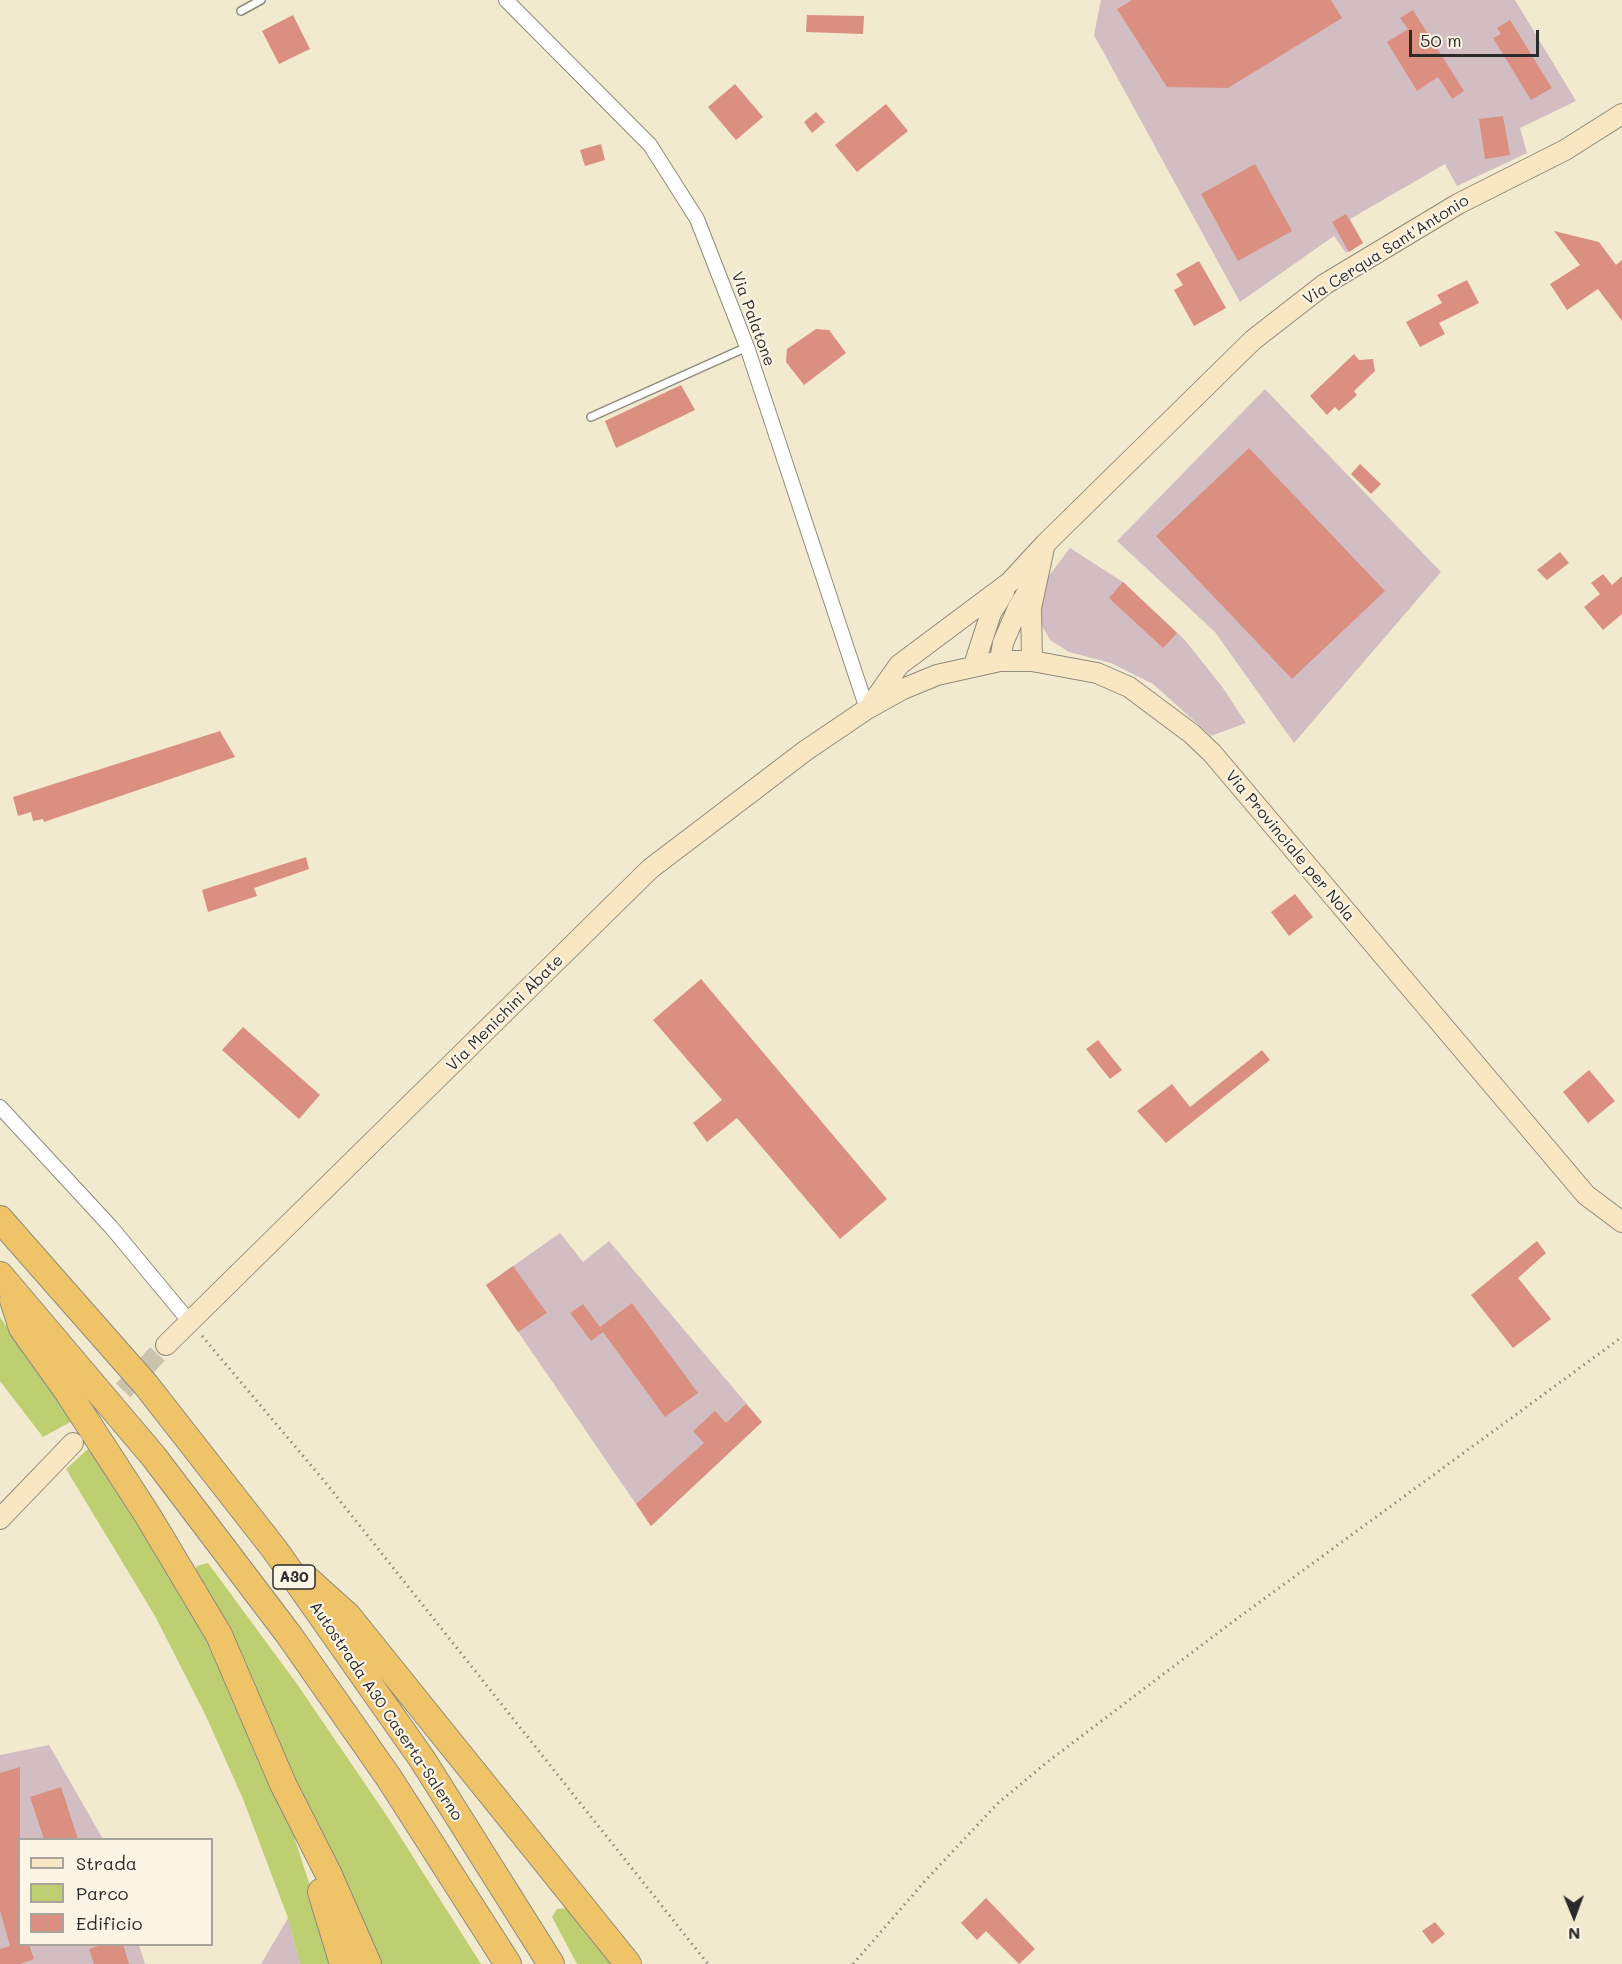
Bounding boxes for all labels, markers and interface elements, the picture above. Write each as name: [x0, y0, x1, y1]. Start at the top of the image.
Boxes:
scale bar: [1412, 18, 1542, 56]
text: 50 m: [1420, 28, 1462, 52]
street label: Via Cerqua Sant'Antonio: [1300, 191, 1472, 309]
street label: Via Palatone: [727, 269, 779, 369]
street label: Via Provinciale per Nola: [1221, 767, 1359, 925]
street label: Via Menichini Abate: [443, 951, 567, 1075]
road number: A30: [273, 1565, 315, 1589]
street label: Autostrada A30 Caserta-Salerno: [305, 1598, 467, 1824]
legend: [18, 1838, 213, 1946]
text: Strada: [76, 1851, 137, 1875]
text: Parco: [76, 1881, 129, 1905]
north arrow: [1544, 1886, 1604, 1946]
text: Edificio: [76, 1911, 143, 1935]
text: N: [1568, 1924, 1581, 1945]

